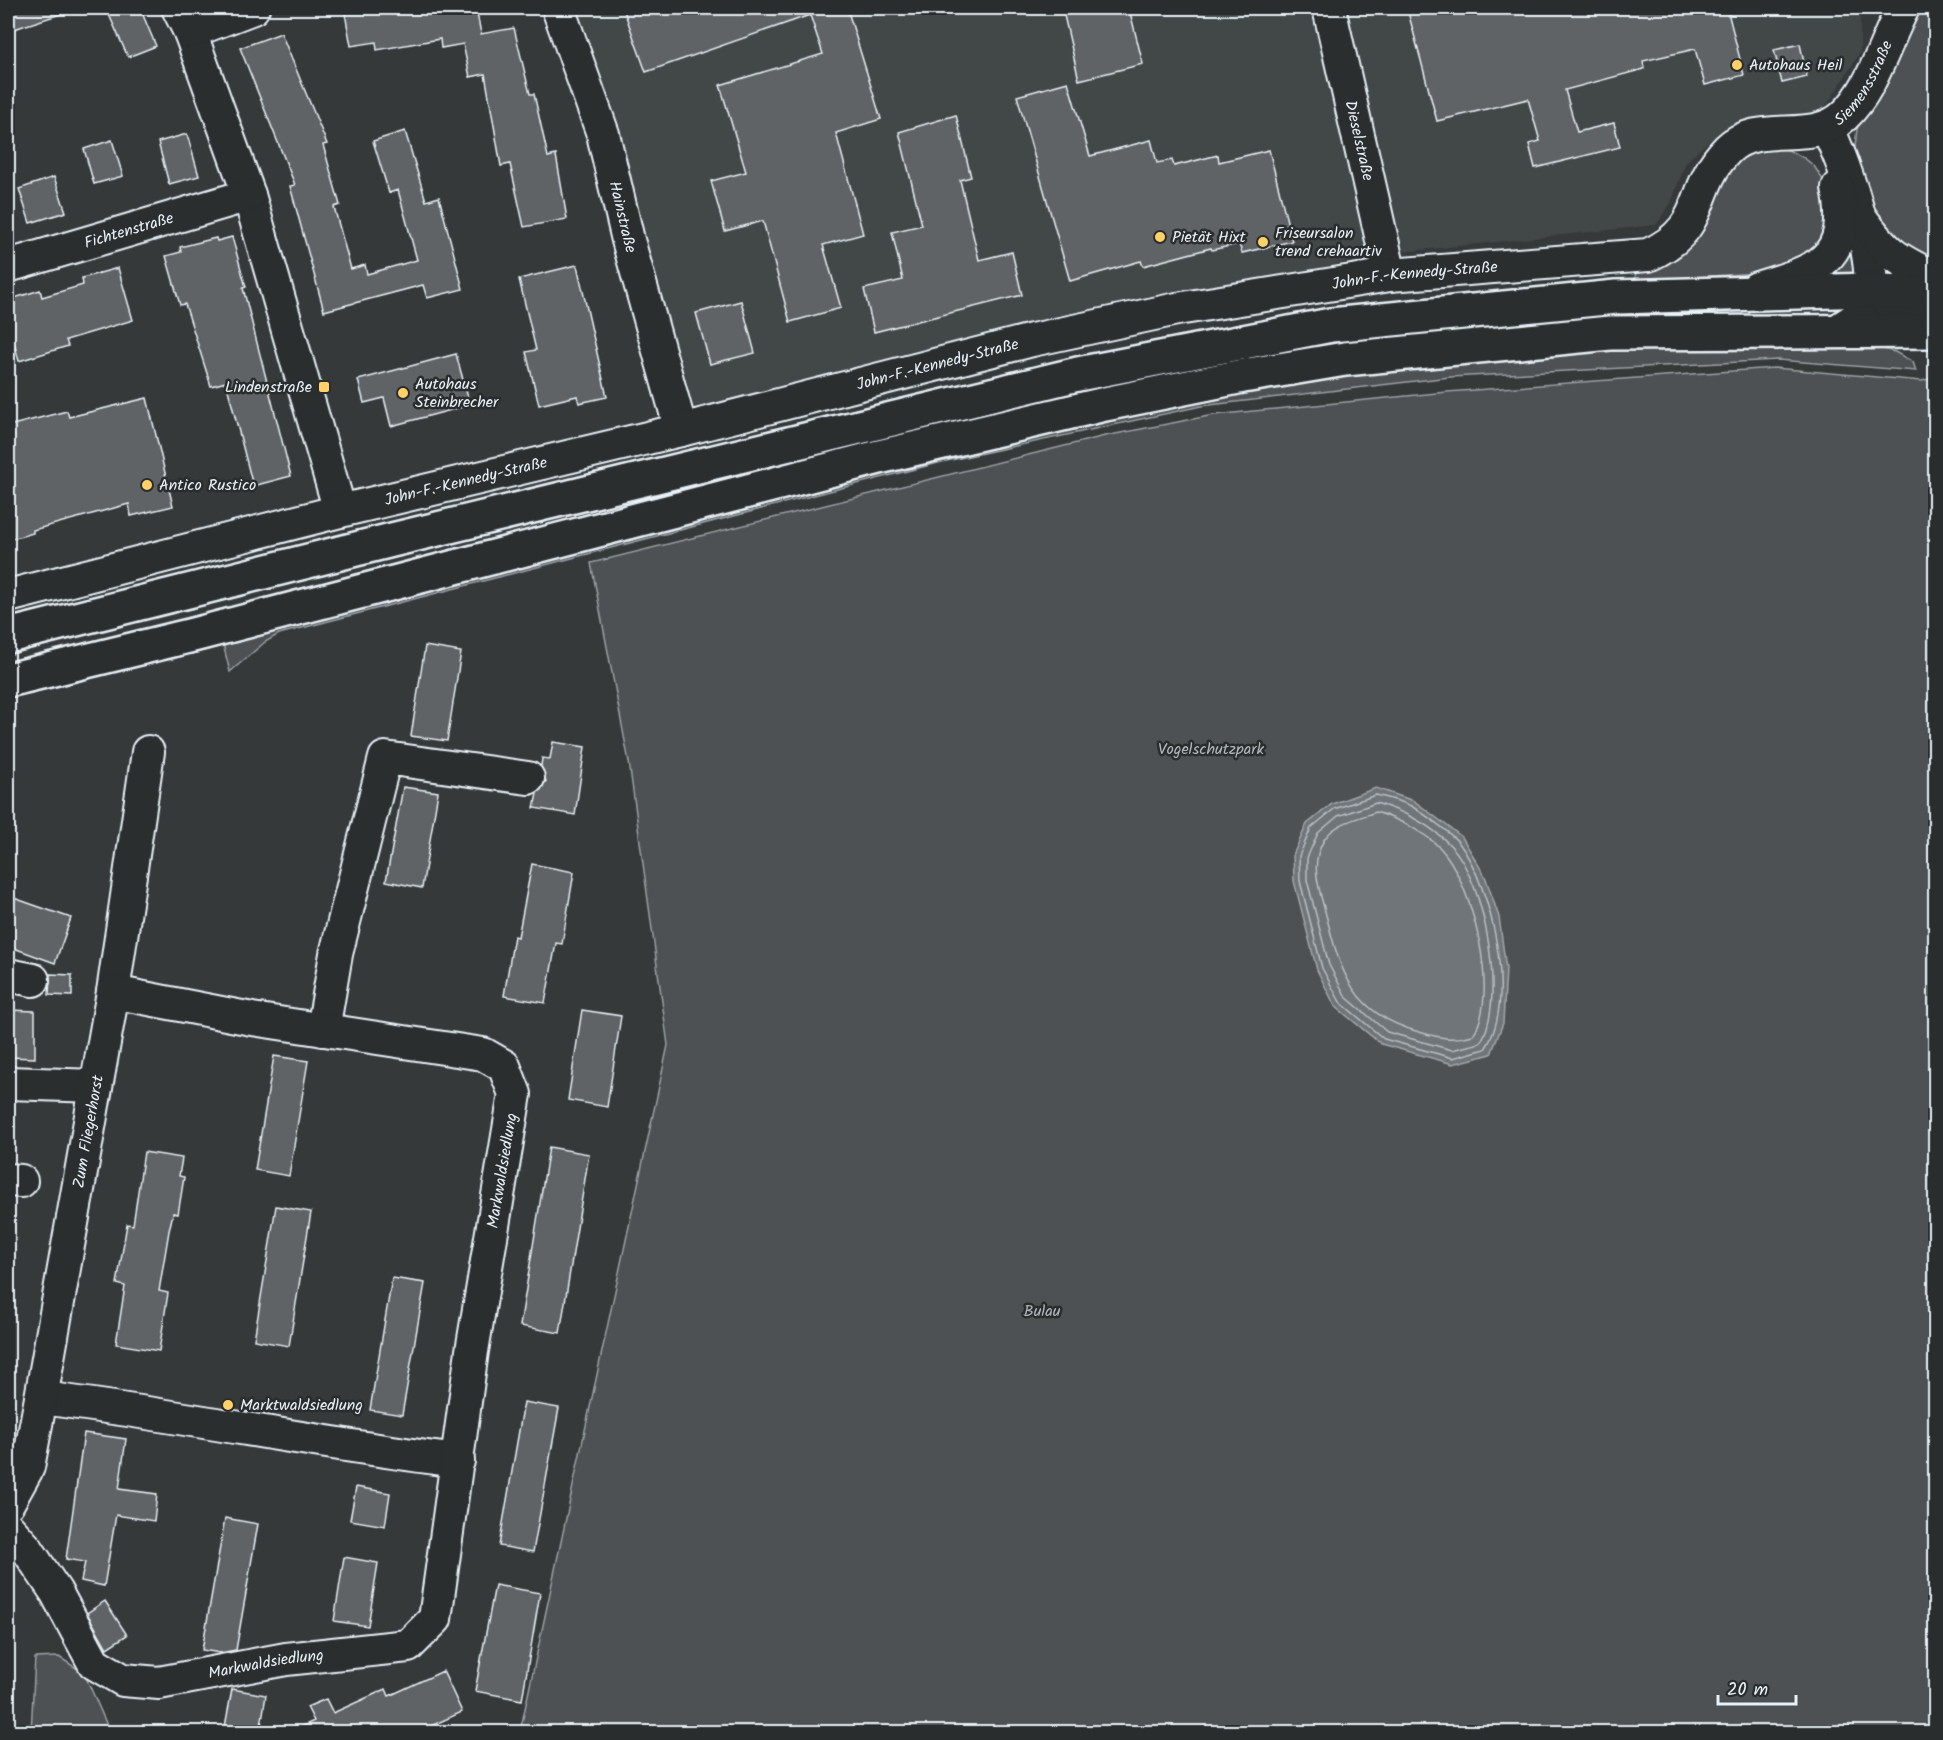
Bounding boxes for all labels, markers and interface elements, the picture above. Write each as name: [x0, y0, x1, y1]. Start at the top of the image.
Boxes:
street label: Siemensstraße: [1829, 36, 1899, 132]
place label: Autohaus Heil: [1749, 53, 1843, 78]
marker: Autohaus Heil: [1730, 58, 1744, 72]
street label: Dieselstraße: [1338, 98, 1381, 183]
street label: Hainstraße: [602, 179, 643, 256]
street label: Fichtenstraße: [81, 205, 177, 255]
place label: Friseursalon trend crehaartiv: [1275, 221, 1382, 264]
place label: Pietät Hixt: [1172, 225, 1246, 250]
marker: Pietät Hixt: [1153, 230, 1167, 244]
marker: Friseursalon trend crehaartiv: [1256, 235, 1270, 249]
street label: John-F.-Kennedy-Straße: [1330, 254, 1498, 297]
street label: John-F.-Kennedy-Straße: [854, 331, 1021, 397]
place label: Autohaus Steinbrecher: [415, 372, 500, 415]
place label: Lindenstraße: [225, 375, 312, 400]
marker: Lindenstraße: [317, 380, 331, 394]
marker: Autohaus Steinbrecher: [396, 386, 410, 400]
street label: John-F.-Kennedy-Straße: [382, 450, 550, 513]
place label: Antico Rustico: [159, 473, 256, 498]
marker: Antico Rustico: [140, 478, 154, 492]
park label: Vogelschutzpark: [1158, 737, 1264, 762]
street label: Zum Fliegerhorst: [66, 1072, 111, 1190]
street label: Markwaldsiedlung: [480, 1111, 524, 1230]
park label: Bulau: [1023, 1299, 1061, 1324]
place label: Marktwaldsiedlung: [240, 1393, 363, 1418]
marker: Marktwaldsiedlung: [221, 1398, 235, 1412]
street label: Markwaldsiedlung: [206, 1643, 325, 1686]
scale bar: [1718, 1668, 1796, 1706]
text: 20 m: [1727, 1676, 1768, 1705]

